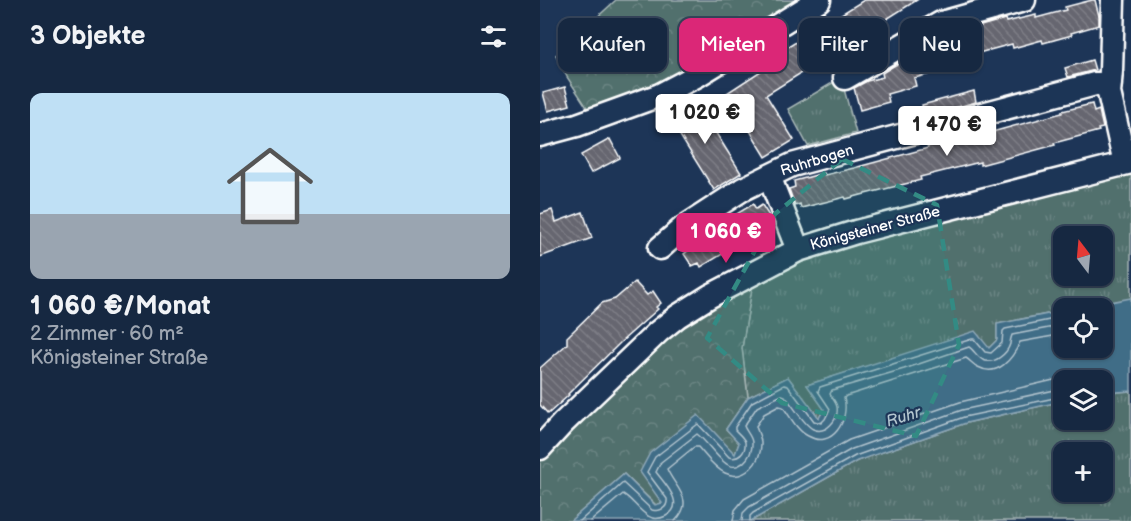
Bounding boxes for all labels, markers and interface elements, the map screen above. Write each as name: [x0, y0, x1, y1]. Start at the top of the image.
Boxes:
chip: Kaufen: [558, 18, 667, 72]
chip: Mieten: [679, 18, 787, 72]
chip: Filter: [799, 18, 888, 72]
chip: Neu: [900, 18, 982, 72]
icon: filters: [477, 20, 510, 53]
text: 3 Objekte: [30, 21, 145, 52]
pin: 1 020 €: [650, 94, 760, 145]
text: 1 020 €: [670, 101, 740, 125]
pin: 1 470 €: [892, 106, 1002, 157]
text: 1 470 €: [912, 113, 982, 137]
icon: home: [216, 132, 324, 240]
street label: Ruhrbogen: [778, 140, 856, 181]
street label: Königsteiner Straße: [808, 202, 942, 255]
pin: 1 060 €: [671, 213, 781, 264]
text: 1 060 €: [690, 220, 762, 244]
north arrow: [1053, 226, 1113, 286]
map controls: [1053, 226, 1113, 502]
text: 1 060 €/Monat: [30, 291, 211, 322]
button: locate: [1053, 298, 1113, 358]
text: 2 Zimmer · 60 m²: [30, 322, 184, 346]
text: Königsteiner Straße: [30, 346, 208, 370]
button: layers: [1053, 370, 1113, 430]
water label: Ruhr: [884, 403, 924, 432]
button: +: [1053, 442, 1113, 502]

